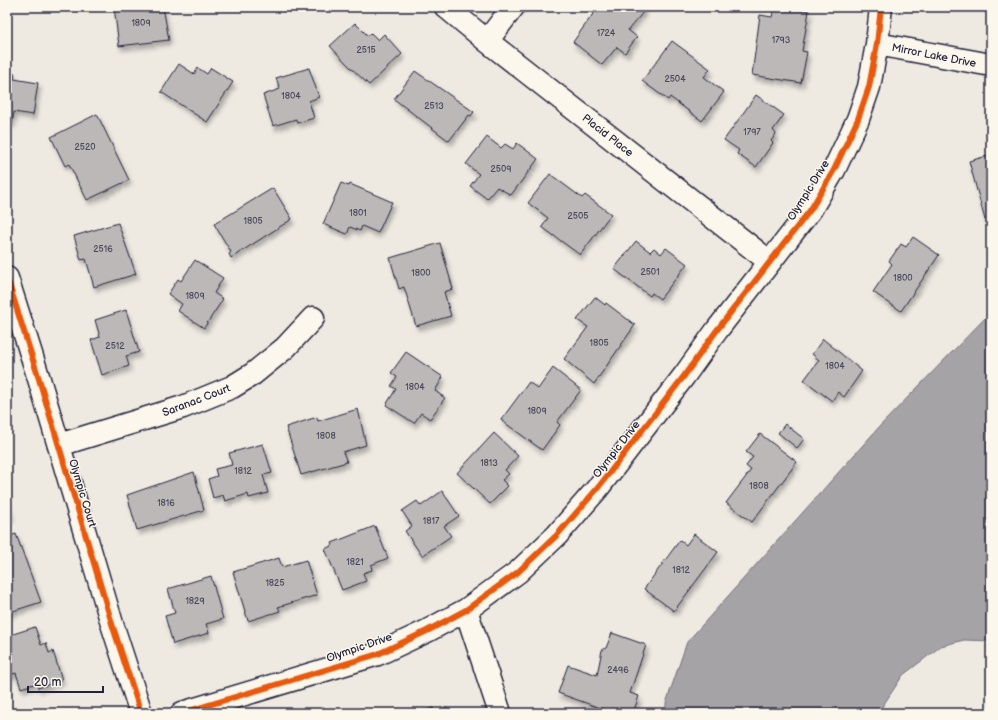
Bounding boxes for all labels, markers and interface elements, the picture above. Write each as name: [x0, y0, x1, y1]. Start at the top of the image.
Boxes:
house number: 1809: [131, 18, 151, 29]
house number: 1724: [597, 28, 616, 39]
house number: 1793: [772, 35, 791, 46]
street label: Mirror Lake Drive: [891, 41, 978, 70]
house number: 2515: [356, 45, 376, 56]
house number: 2504: [664, 74, 686, 85]
house number: 1804: [281, 91, 301, 102]
house number: 2513: [424, 101, 444, 112]
street label: Placid Place: [580, 111, 636, 160]
house number: 1797: [743, 127, 761, 138]
house number: 2520: [74, 142, 96, 153]
street label: Olympic Drive: [785, 157, 832, 223]
house number: 2509: [491, 164, 511, 175]
house number: 1801: [349, 208, 367, 219]
house number: 2505: [568, 211, 588, 222]
house number: 1805: [243, 216, 263, 227]
house number: 2516: [93, 244, 113, 255]
house number: 2501: [640, 267, 660, 278]
house number: 1800: [411, 268, 431, 279]
house number: 1800: [893, 273, 913, 284]
house number: 1809: [185, 291, 205, 302]
house number: 1805: [589, 338, 609, 349]
house number: 2512: [105, 341, 125, 352]
house number: 1804: [825, 361, 845, 372]
street label: Saranac Court: [160, 381, 233, 419]
house number: 1804: [405, 382, 425, 393]
house number: 1809: [527, 406, 547, 417]
street label: Olympic Drive: [590, 418, 643, 480]
house number: 1808: [316, 431, 336, 442]
street label: Olympic Court: [66, 458, 99, 529]
house number: 1813: [480, 458, 498, 469]
house number: 1812: [234, 466, 252, 477]
house number: 1808: [749, 481, 769, 492]
house number: 1816: [157, 498, 175, 509]
house number: 1817: [423, 516, 440, 527]
house number: 1821: [346, 557, 364, 568]
house number: 1812: [672, 565, 690, 576]
house number: 1825: [265, 578, 285, 589]
house number: 1829: [185, 596, 205, 607]
street label: Olympic Drive: [325, 630, 394, 665]
house number: 2496: [607, 665, 629, 676]
scale bar: [28, 668, 103, 694]
text: 20 m: [34, 675, 61, 690]

